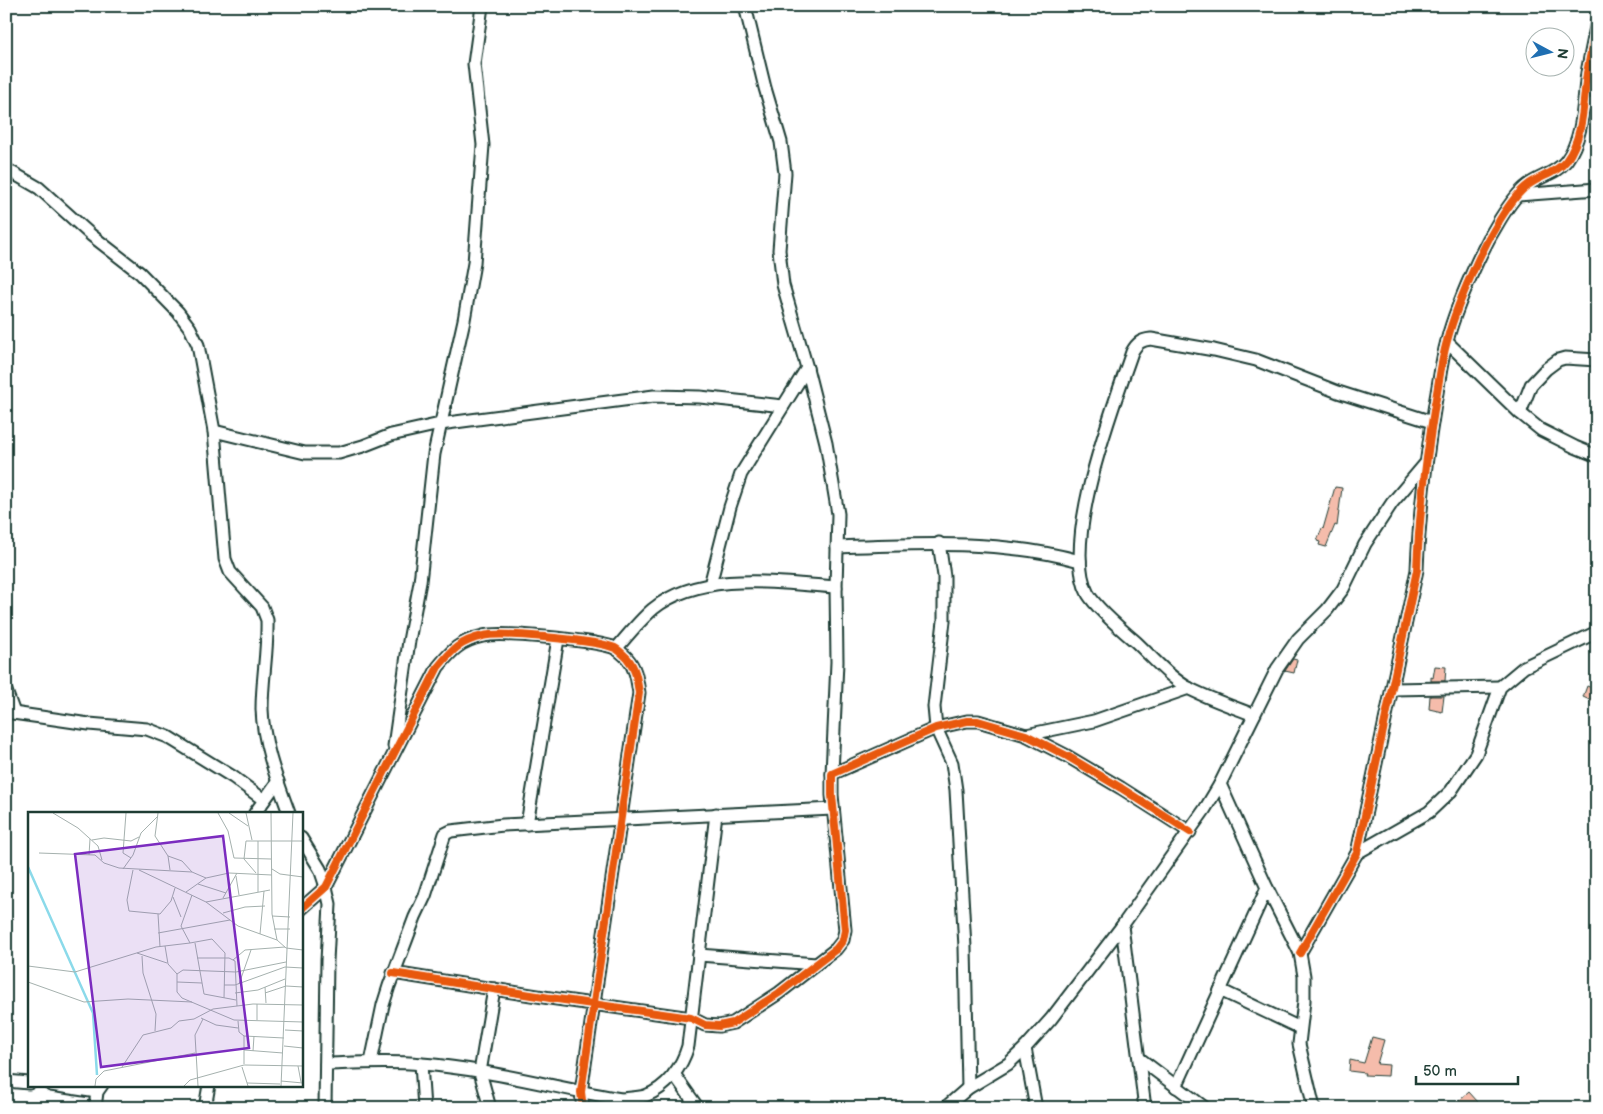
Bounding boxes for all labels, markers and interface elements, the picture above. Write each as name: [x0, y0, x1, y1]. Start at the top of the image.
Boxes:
north arrow: [1526, 28, 1576, 78]
text: N: [1553, 47, 1571, 60]
inset map: [28, 812, 302, 1086]
scale bar: [1416, 1054, 1518, 1086]
text: 50 m: [1423, 1062, 1457, 1081]

